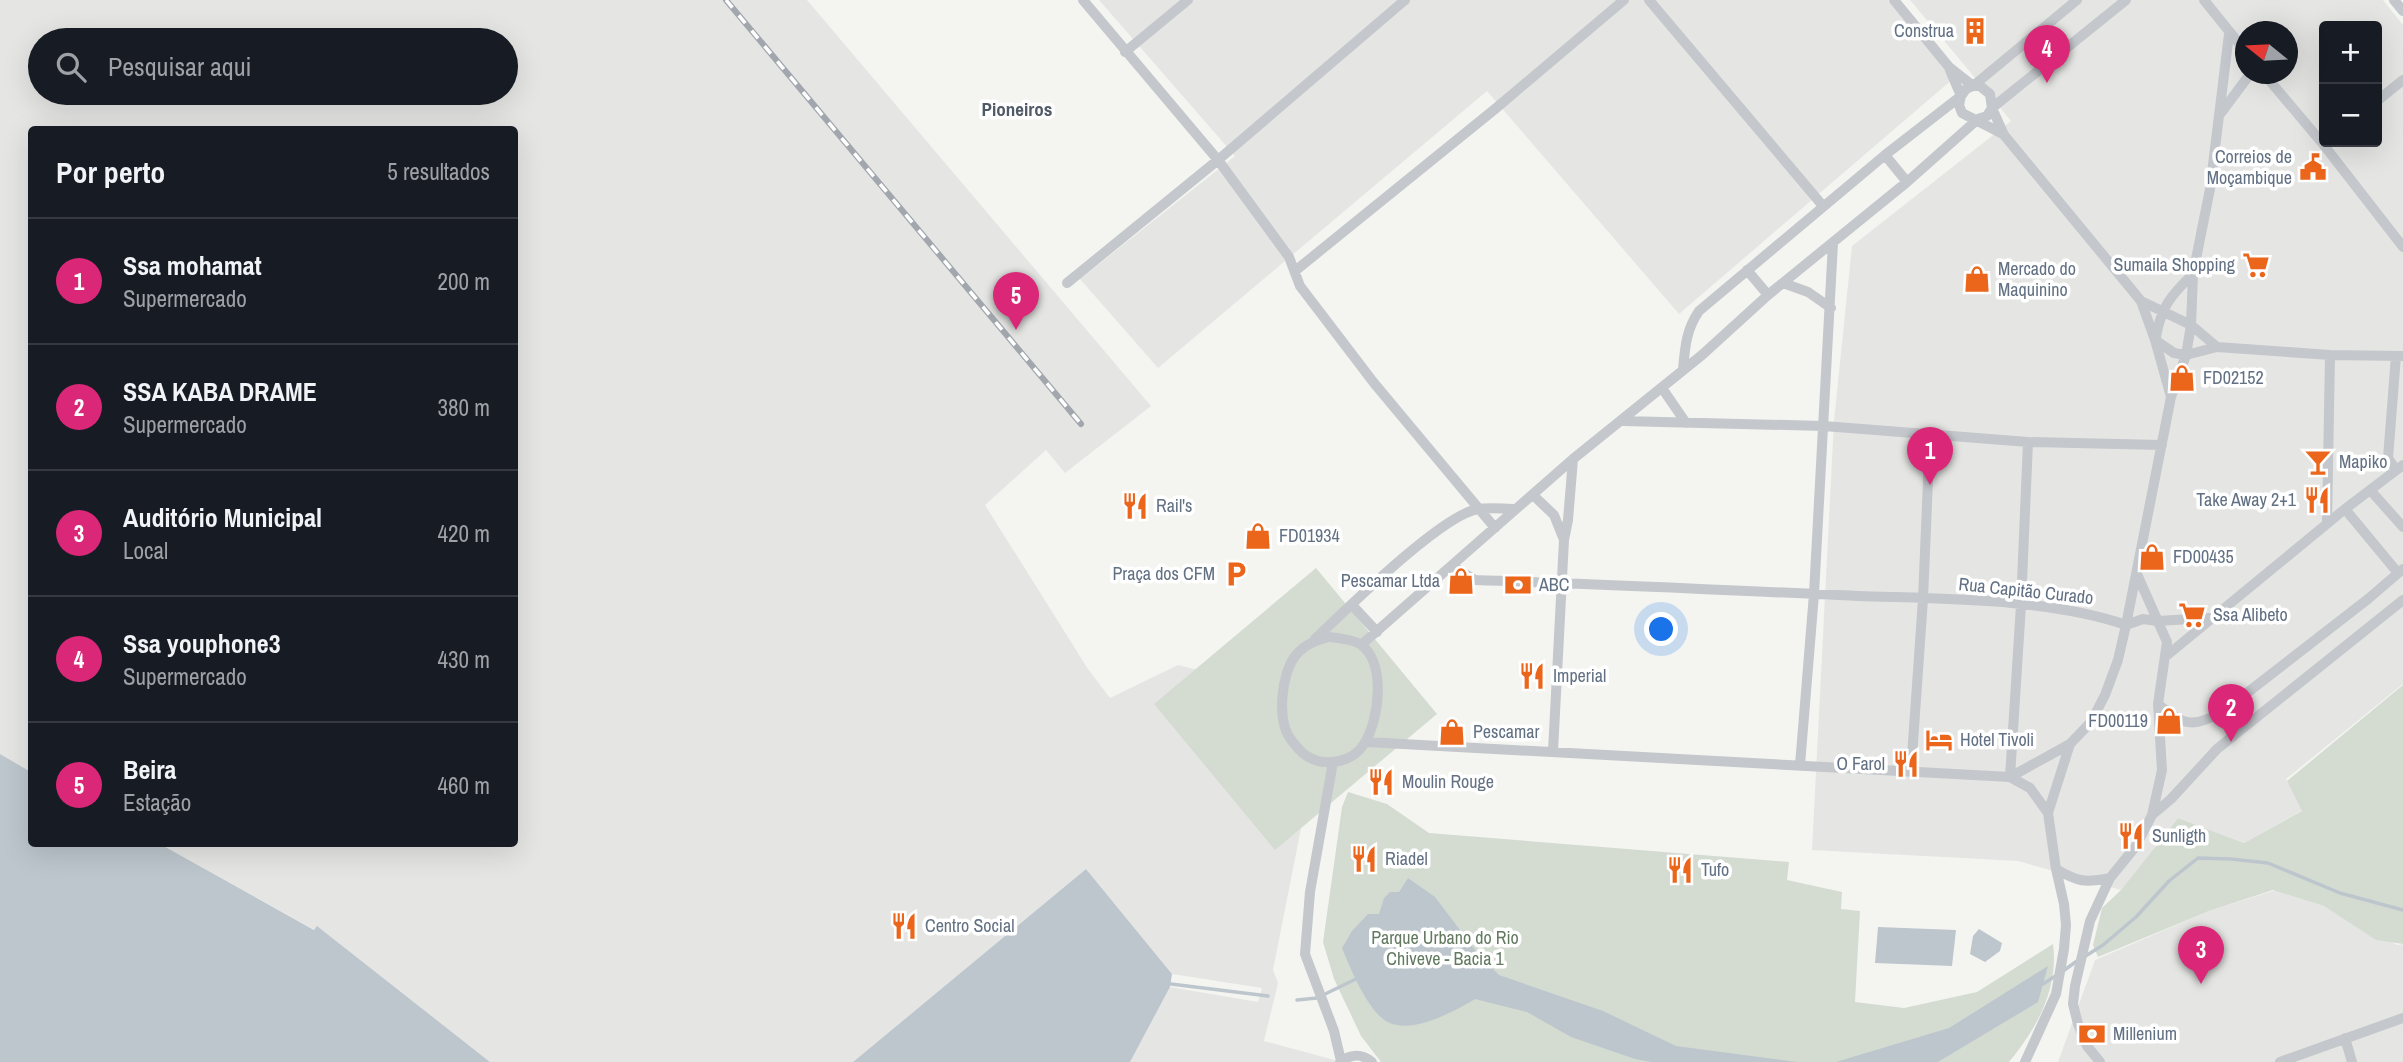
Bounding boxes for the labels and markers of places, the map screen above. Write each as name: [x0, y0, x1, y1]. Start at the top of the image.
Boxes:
building icon: Construa: [1960, 16, 1990, 46]
place label: Construa: [1894, 18, 1954, 43]
pin: 4: [2024, 25, 2070, 83]
place label: Correios de Moçambique: [2207, 144, 2292, 190]
public building icon: Correios de Moçambique: [2298, 152, 2328, 182]
supermarket icon: Sumaila Shopping: [2241, 250, 2271, 280]
place label: Sumaila Shopping: [2114, 252, 2236, 277]
place label: Mercado do Maquinino: [1998, 256, 2076, 302]
shop icon: Mercado do Maquinino: [1962, 264, 1992, 294]
pin: 5: [993, 272, 1039, 330]
shop icon: FD02152: [2167, 363, 2197, 393]
place label: FD02152: [2203, 365, 2264, 390]
pin: 1: [1907, 427, 1953, 485]
bar icon: Mapiko: [2303, 447, 2333, 477]
place label: Mapiko: [2339, 449, 2387, 474]
restaurant icon: Take Away 2+1: [2302, 485, 2332, 515]
place label: Take Away 2+1: [2196, 487, 2297, 512]
restaurant icon: Rail's: [1120, 491, 1150, 521]
place label: Rail's: [1156, 493, 1192, 518]
shop icon: FD01934: [1243, 521, 1273, 551]
place label: FD01934: [1279, 523, 1340, 548]
shop icon: FD00435: [2137, 542, 2167, 572]
place label: FD00435: [2173, 544, 2234, 569]
parking icon: Praça dos CFM: [1221, 559, 1251, 589]
place label: Praça dos CFM: [1112, 561, 1215, 586]
shop icon: Pescamar Ltda: [1446, 566, 1476, 596]
place label: Pescamar Ltda: [1341, 568, 1440, 593]
bank icon: ABC: [1503, 570, 1533, 600]
place label: ABC: [1538, 572, 1569, 597]
supermarket icon: Ssa Alibeto: [2177, 600, 2207, 630]
place label: Ssa Alibeto: [2213, 602, 2288, 627]
restaurant icon: Imperial: [1517, 661, 1547, 691]
place label: Imperial: [1553, 663, 1606, 688]
pin: 2: [2208, 684, 2254, 742]
shop icon: FD00119: [2154, 706, 2184, 736]
place label: FD00119: [2088, 708, 2148, 733]
shop icon: Pescamar: [1437, 717, 1467, 747]
place label: Pescamar: [1473, 719, 1540, 744]
hotel icon: Hotel Tivoli: [1924, 725, 1954, 755]
place label: Hotel Tivoli: [1960, 727, 2034, 752]
restaurant icon: O Farol: [1891, 749, 1921, 779]
place label: O Farol: [1837, 751, 1885, 776]
restaurant icon: Moulin Rouge: [1366, 767, 1396, 797]
place label: Moulin Rouge: [1402, 769, 1494, 794]
restaurant icon: Sunligth: [2116, 821, 2146, 851]
place label: Sunligth: [2152, 823, 2206, 848]
restaurant icon: Riadel: [1349, 844, 1379, 874]
place label: Riadel: [1385, 846, 1428, 871]
restaurant icon: Tufo: [1665, 855, 1695, 885]
place label: Tufo: [1701, 857, 1729, 882]
restaurant icon: Centro Social: [889, 911, 919, 941]
place label: Centro Social: [925, 913, 1014, 938]
pin: 3: [2178, 926, 2224, 984]
bank icon: Millenium: [2077, 1019, 2107, 1049]
place label: Millenium: [2113, 1021, 2177, 1046]

